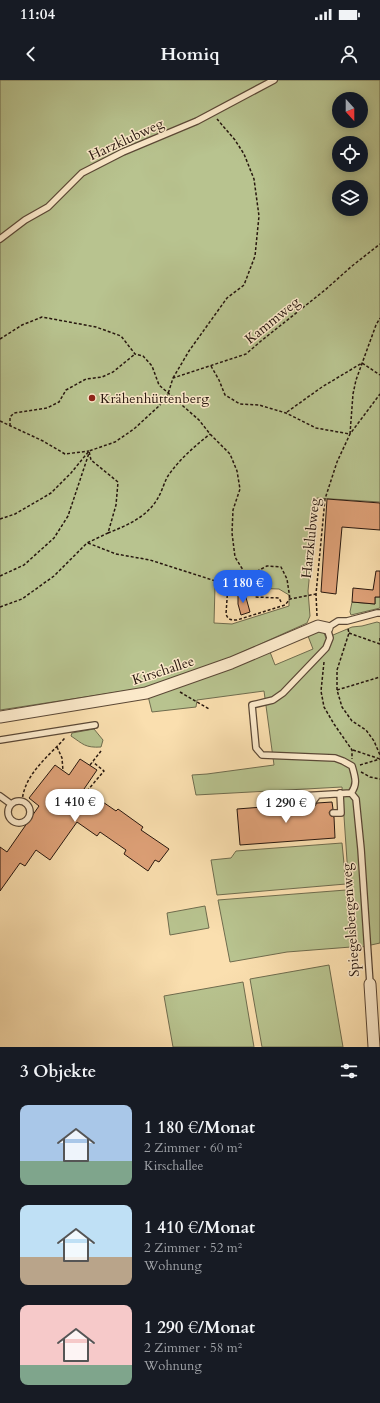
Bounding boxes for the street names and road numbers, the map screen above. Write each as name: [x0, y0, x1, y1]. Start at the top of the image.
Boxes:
street label: Harzklubweg: [86, 114, 167, 165]
street label: Kammweg: [241, 292, 304, 348]
street label: Harzklubweg: [297, 497, 324, 579]
street label: Kirschallee: [130, 652, 197, 689]
street label: Spiegelsbergenweg: [337, 862, 364, 977]

